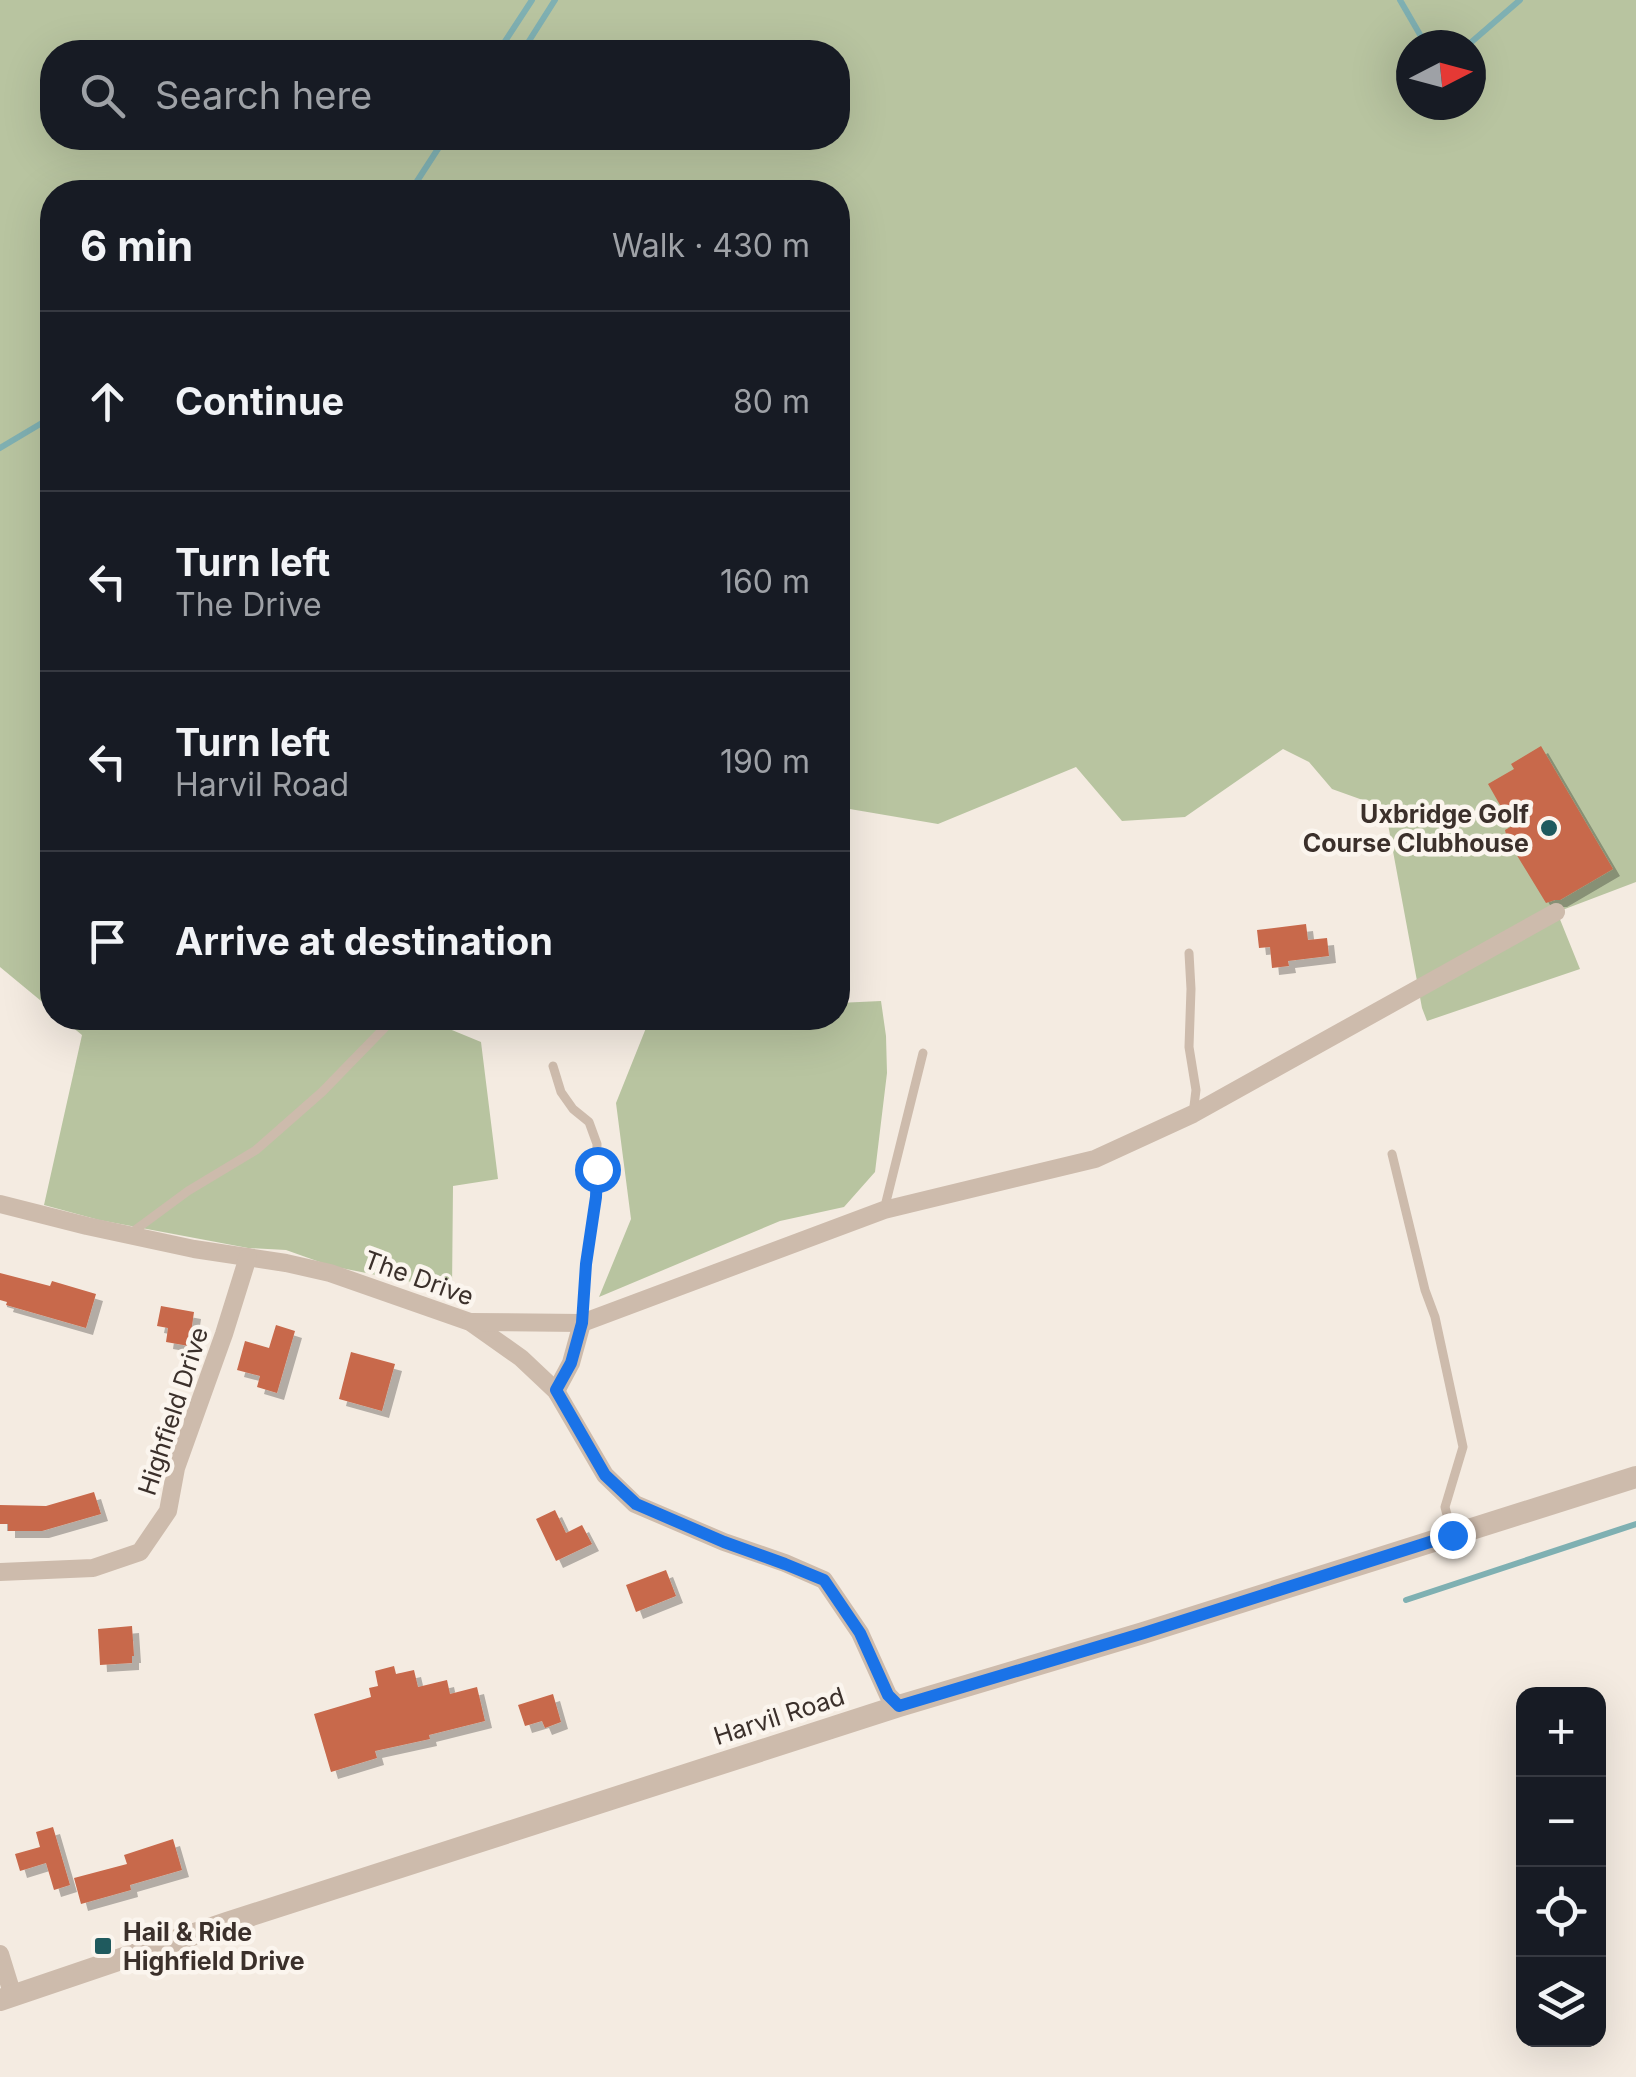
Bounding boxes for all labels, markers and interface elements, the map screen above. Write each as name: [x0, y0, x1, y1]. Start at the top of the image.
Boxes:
north arrow: [1396, 30, 1486, 120]
search box: [40, 40, 850, 150]
icon: search: [75, 68, 130, 123]
text: Search here: [155, 72, 372, 118]
text: 6 min: [80, 220, 193, 271]
text: Walk · 430 m: [612, 226, 810, 265]
icon: ahead: [80, 374, 135, 429]
text: Continue: [175, 378, 344, 424]
text: 80 m: [733, 382, 810, 421]
text: Turn left: [175, 539, 330, 585]
icon: left: [80, 554, 135, 609]
text: 160 m: [720, 562, 810, 601]
text: The Drive: [175, 585, 322, 624]
text: Turn left: [175, 719, 330, 765]
icon: left: [80, 734, 135, 789]
text: 190 m: [720, 742, 810, 781]
text: Harvil Road: [175, 765, 349, 804]
place label: Uxbridge Golf Course Clubhouse: [1303, 799, 1529, 858]
marker: Uxbridge Golf Course Clubhouse: [1538, 817, 1560, 839]
icon: arrive: [80, 914, 135, 969]
text: Arrive at destination: [175, 918, 553, 964]
route start: [575, 1147, 621, 1193]
street label: The Drive: [360, 1244, 478, 1312]
street label: Highfield Drive: [132, 1323, 214, 1499]
route end: [1430, 1513, 1476, 1559]
street label: Harvil Road: [710, 1681, 848, 1751]
map controls: [1516, 1687, 1606, 2047]
button: +: [1516, 1687, 1606, 1777]
button: −: [1516, 1777, 1606, 1867]
button: locate: [1516, 1867, 1606, 1957]
place label: Hail & Ride Highfield Drive: [123, 1917, 305, 1976]
marker: Hail & Ride Highfield Drive: [92, 1935, 114, 1957]
button: layers: [1516, 1957, 1606, 2047]

